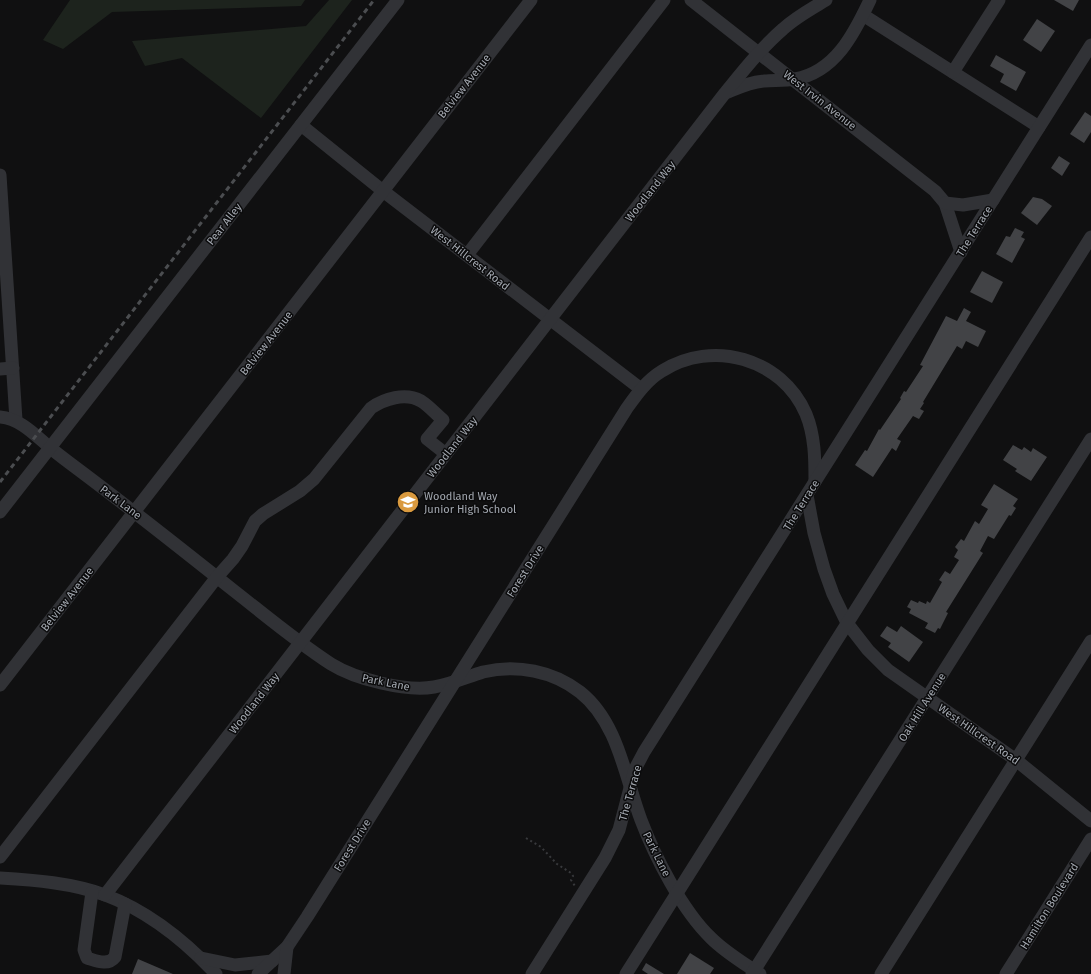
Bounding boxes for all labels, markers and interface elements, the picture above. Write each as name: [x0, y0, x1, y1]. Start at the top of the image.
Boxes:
street label: Belview Avenue: [435, 52, 493, 121]
street label: West Irvin Avenue: [781, 68, 859, 133]
street label: Woodland Way: [623, 158, 678, 224]
street label: Pear Alley: [204, 200, 245, 248]
street label: The Terrace: [954, 204, 995, 259]
street label: West Hillcrest Road: [428, 224, 512, 293]
street label: Belview Avenue: [237, 309, 295, 378]
street label: Woodland Way: [425, 414, 480, 480]
street label: The Terrace: [781, 478, 822, 533]
street label: Park Lane: [97, 483, 144, 522]
school or university icon: Woodland Way Junior High School: [395, 489, 421, 515]
place label: Woodland Way Junior High School: [424, 490, 516, 516]
street label: Forest Drive: [504, 543, 547, 600]
street label: Belview Avenue: [38, 565, 96, 634]
street label: Woodland Way: [227, 670, 282, 736]
street label: Park Lane: [361, 671, 411, 693]
street label: Oak Hill Avenue: [896, 671, 949, 744]
street label: West Hillcrest Road: [935, 701, 1022, 767]
street label: The Terrace: [616, 764, 645, 822]
street label: Forest Drive: [331, 817, 374, 874]
street label: Park Lane: [640, 830, 673, 879]
street label: Hamilton Boulevard: [1018, 861, 1081, 952]

